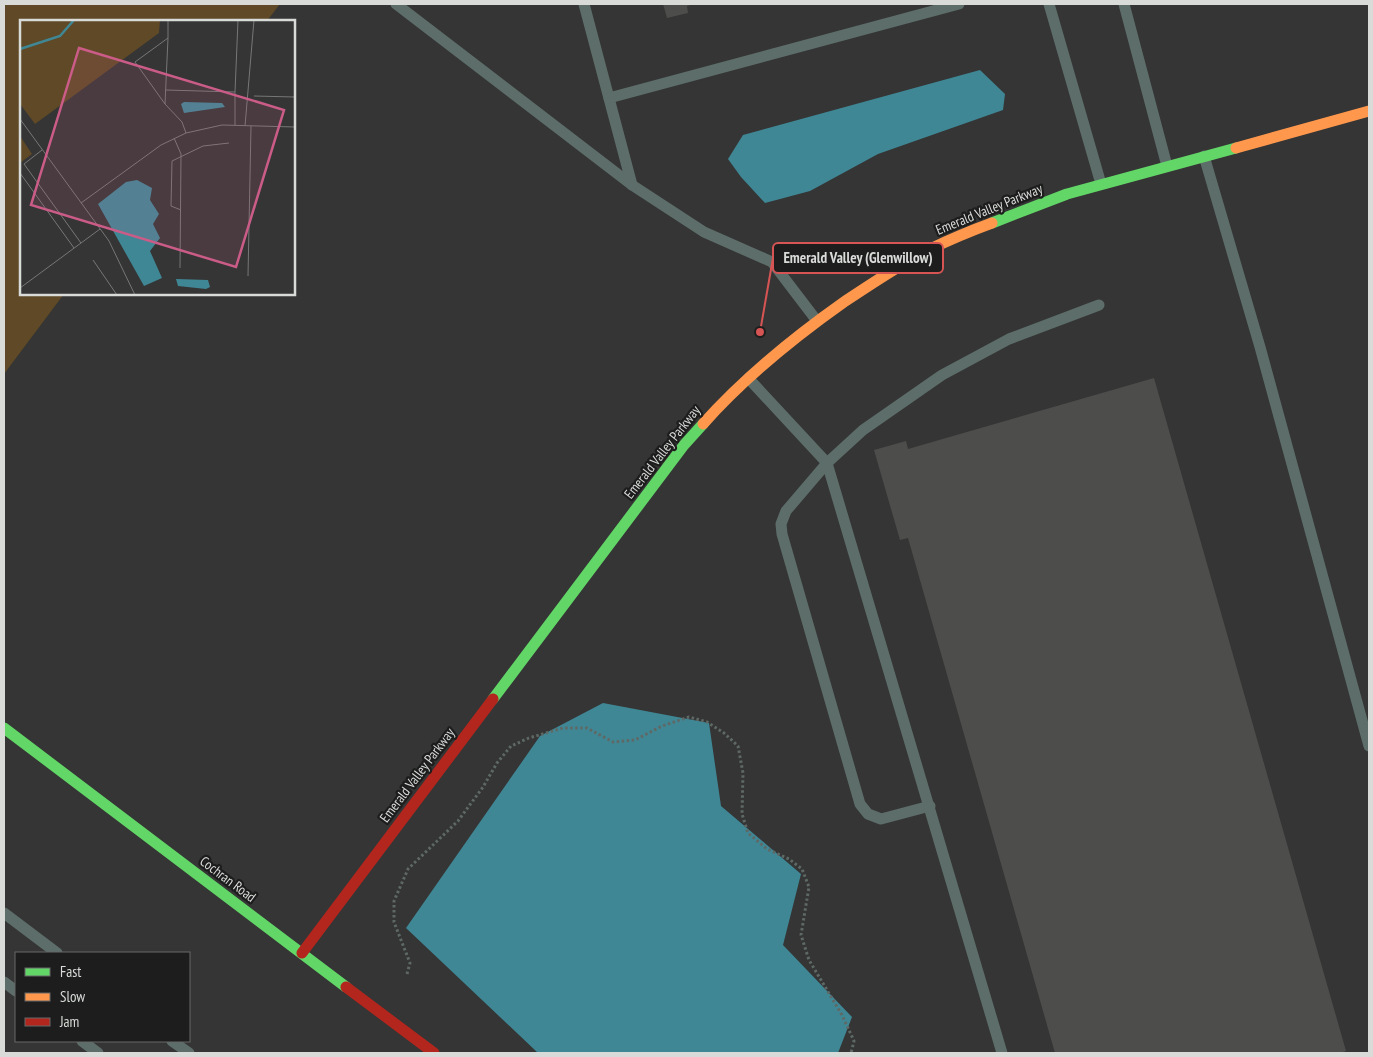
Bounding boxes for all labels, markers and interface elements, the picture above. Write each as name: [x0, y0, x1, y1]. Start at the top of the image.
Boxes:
inset map: [20, 20, 295, 295]
street label: Emerald Valley Parkway: [933, 179, 1046, 239]
callout: Emerald Valley (Glenwillow): [773, 243, 943, 273]
text: Emerald Valley (Glenwillow): [783, 248, 933, 267]
street label: Emerald Valley Parkway: [620, 401, 705, 502]
street label: Emerald Valley Parkway: [376, 724, 459, 826]
street label: Cochran Road: [196, 852, 260, 906]
legend: [15, 952, 190, 1042]
text: Fast: [60, 962, 81, 981]
text: Slow: [60, 987, 85, 1006]
text: Jam: [59, 1012, 79, 1031]

